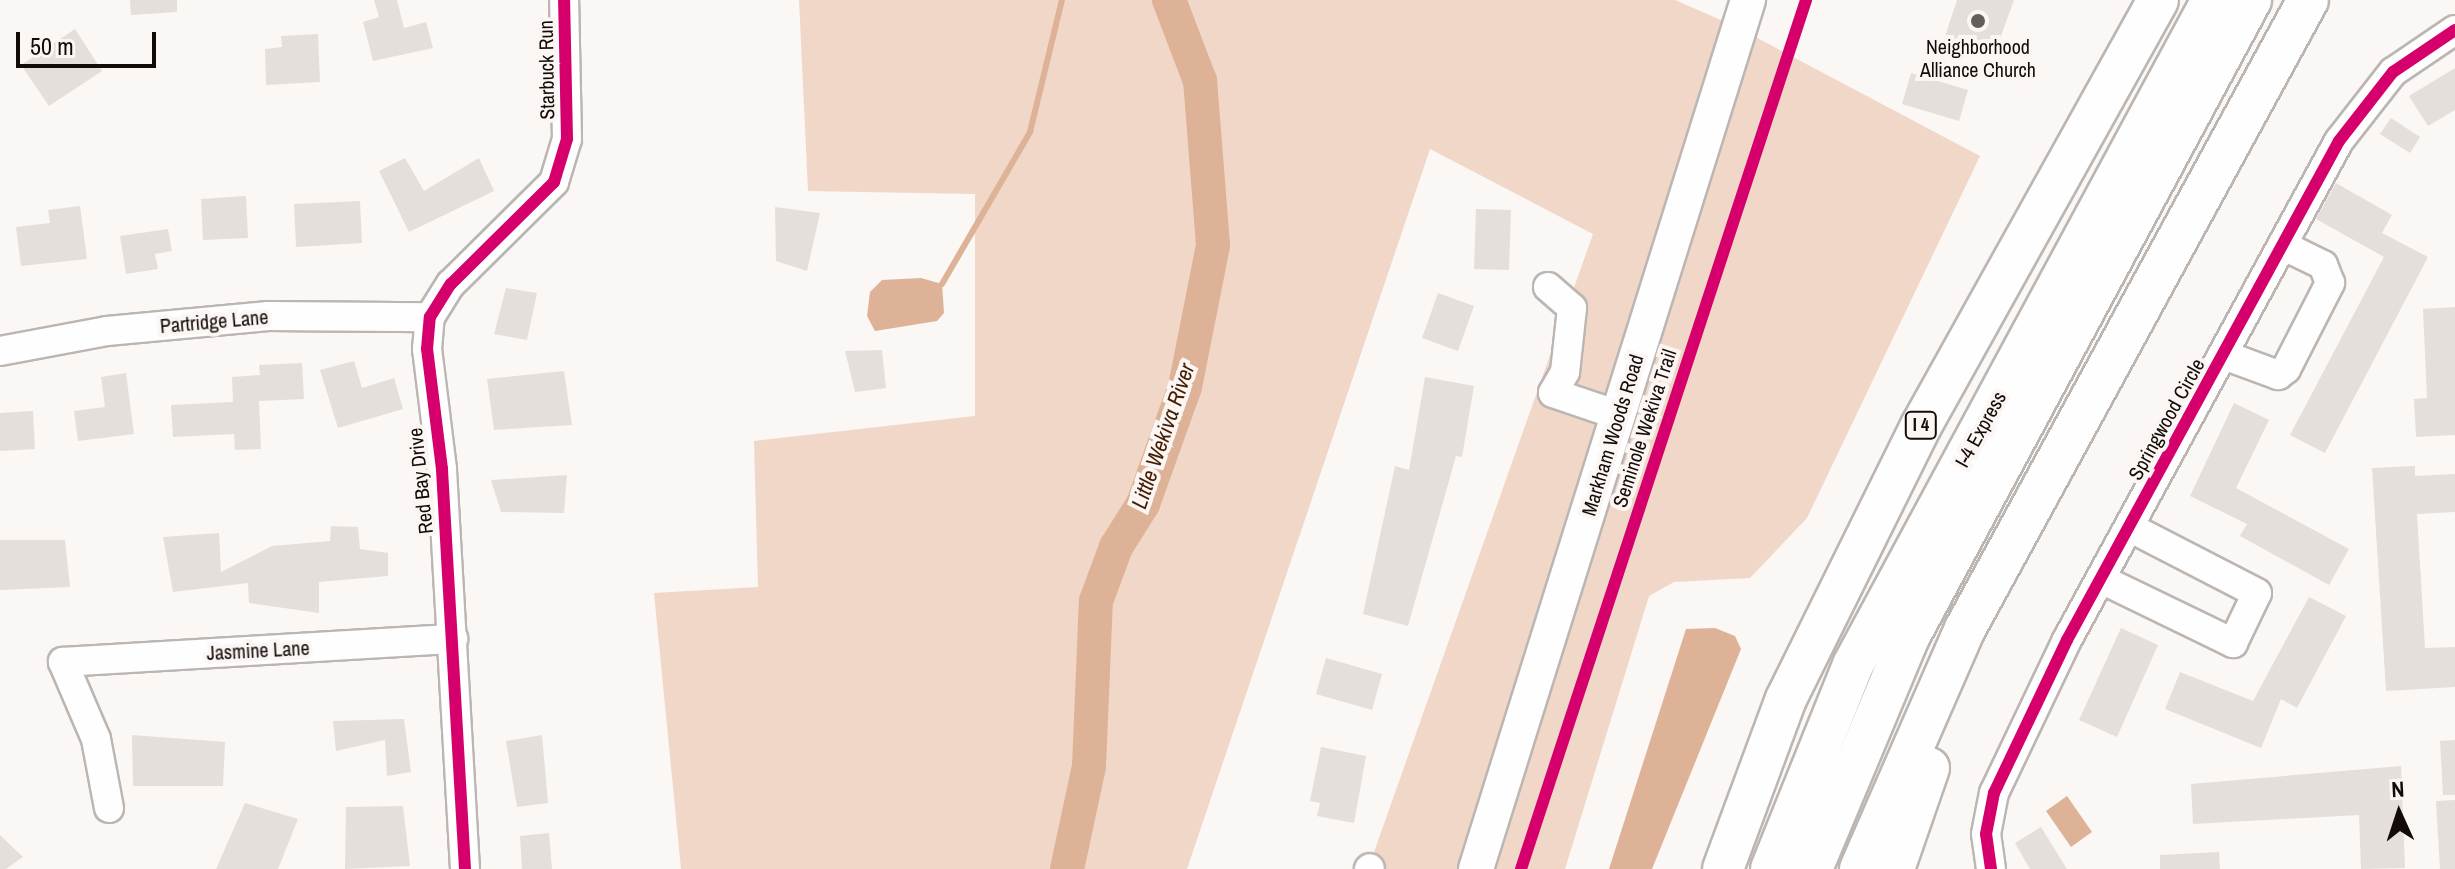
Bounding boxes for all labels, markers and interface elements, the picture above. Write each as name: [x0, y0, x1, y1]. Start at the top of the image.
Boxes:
marker: Neighborhood Alliance Church: [1969, 12, 1987, 30]
scale bar: [20, 16, 160, 66]
street label: Starbuck Run: [533, 20, 559, 120]
text: 50 m: [30, 30, 74, 62]
place label: Neighborhood Alliance Church: [1920, 34, 2036, 81]
street label: Partridge Lane: [159, 304, 269, 338]
street label: Seminole Wekiva Trail: [1607, 346, 1681, 510]
street label: Markham Woods Road: [1576, 351, 1648, 519]
street label: Springwood Circle: [2123, 354, 2209, 484]
water label: Little Wekiva River: [1126, 360, 1200, 512]
street label: I-4 Express: [1949, 387, 2011, 471]
road number: I 4: [1903, 411, 1939, 439]
street label: Red Bay Drive: [402, 427, 438, 535]
street label: Jasmine Lane: [206, 635, 310, 665]
north arrow: [2359, 773, 2439, 853]
text: N: [2390, 774, 2405, 804]

